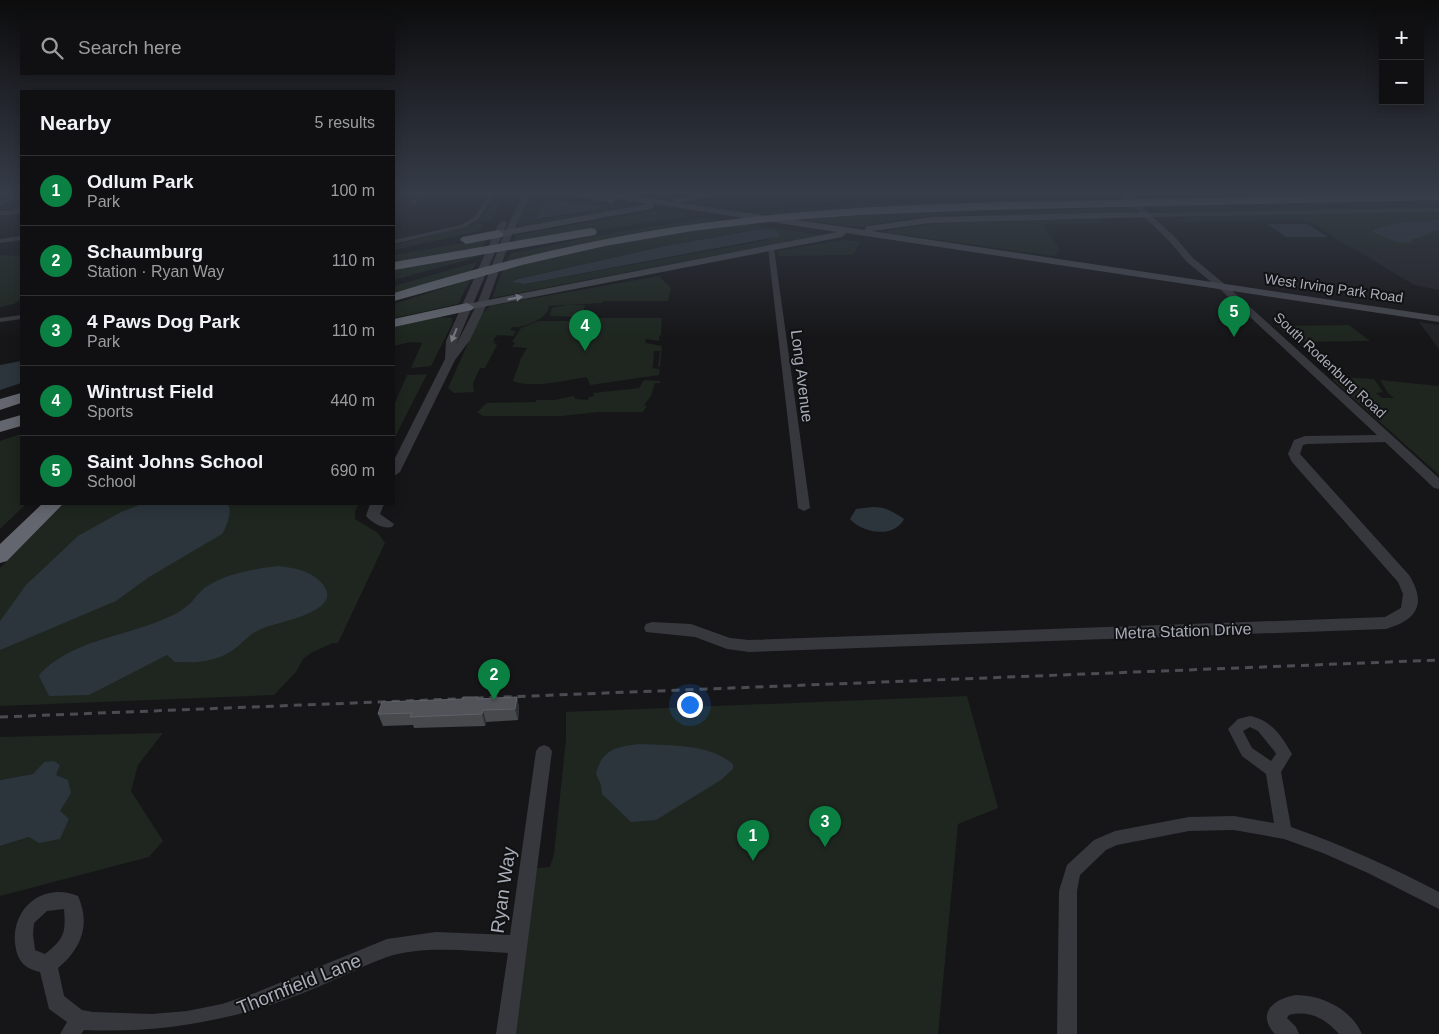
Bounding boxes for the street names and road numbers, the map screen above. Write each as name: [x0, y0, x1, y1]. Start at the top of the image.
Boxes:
street label: West Irving Park Road: [1264, 270, 1404, 306]
street label: South Rodenburg Road: [1271, 309, 1389, 421]
street label: Long Avenue: [788, 329, 816, 423]
street label: Metra Station Drive: [1114, 620, 1252, 642]
street label: Ryan Way: [487, 845, 520, 935]
street label: Thornfield Lane: [234, 950, 364, 1018]

